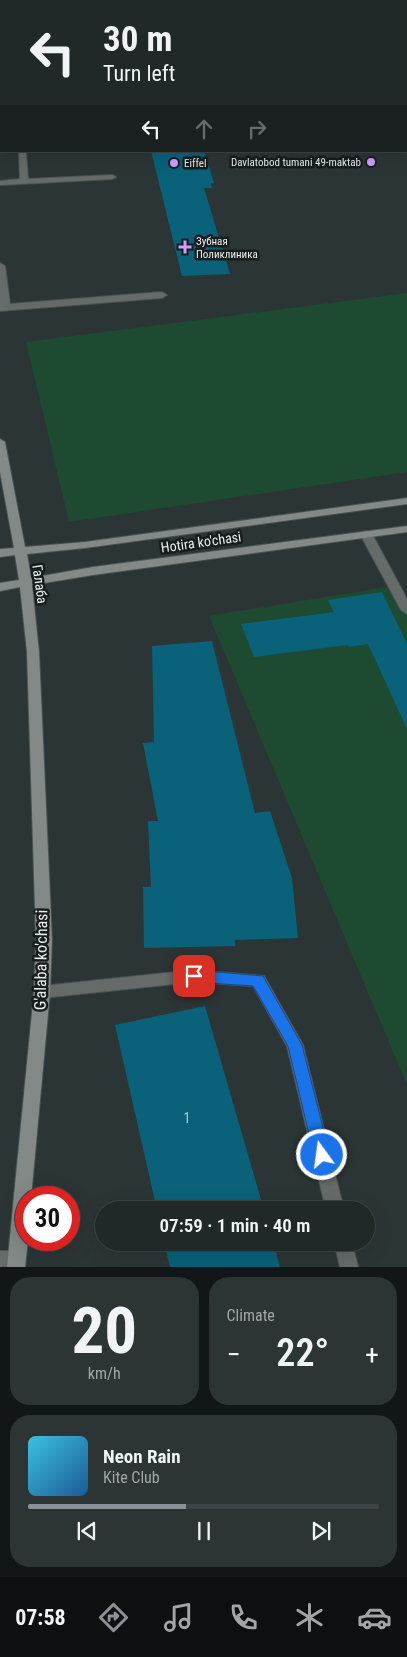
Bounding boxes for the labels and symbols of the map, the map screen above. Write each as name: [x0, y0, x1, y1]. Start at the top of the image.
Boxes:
place label: Davlatobod tumani 49-maktab: [231, 156, 361, 169]
marker: Davlatobod tumani 49-maktab: [365, 156, 377, 168]
marker: Eiffel: [168, 157, 180, 169]
place label: Eiffel: [184, 157, 207, 170]
place label: Зубная Поликлиника: [196, 235, 258, 261]
marker: Зубная Поликлиника: [178, 240, 192, 254]
street label: Hotira ko'chasi: [160, 528, 242, 556]
street label: Галаба: [29, 563, 51, 605]
street label: G'alaba ko'chasi: [31, 910, 51, 1010]
pin: [173, 955, 215, 997]
house number: 1: [184, 1110, 190, 1126]
position arrow: [295, 1128, 347, 1180]
speed limit sign: 30: [15, 1186, 80, 1251]

